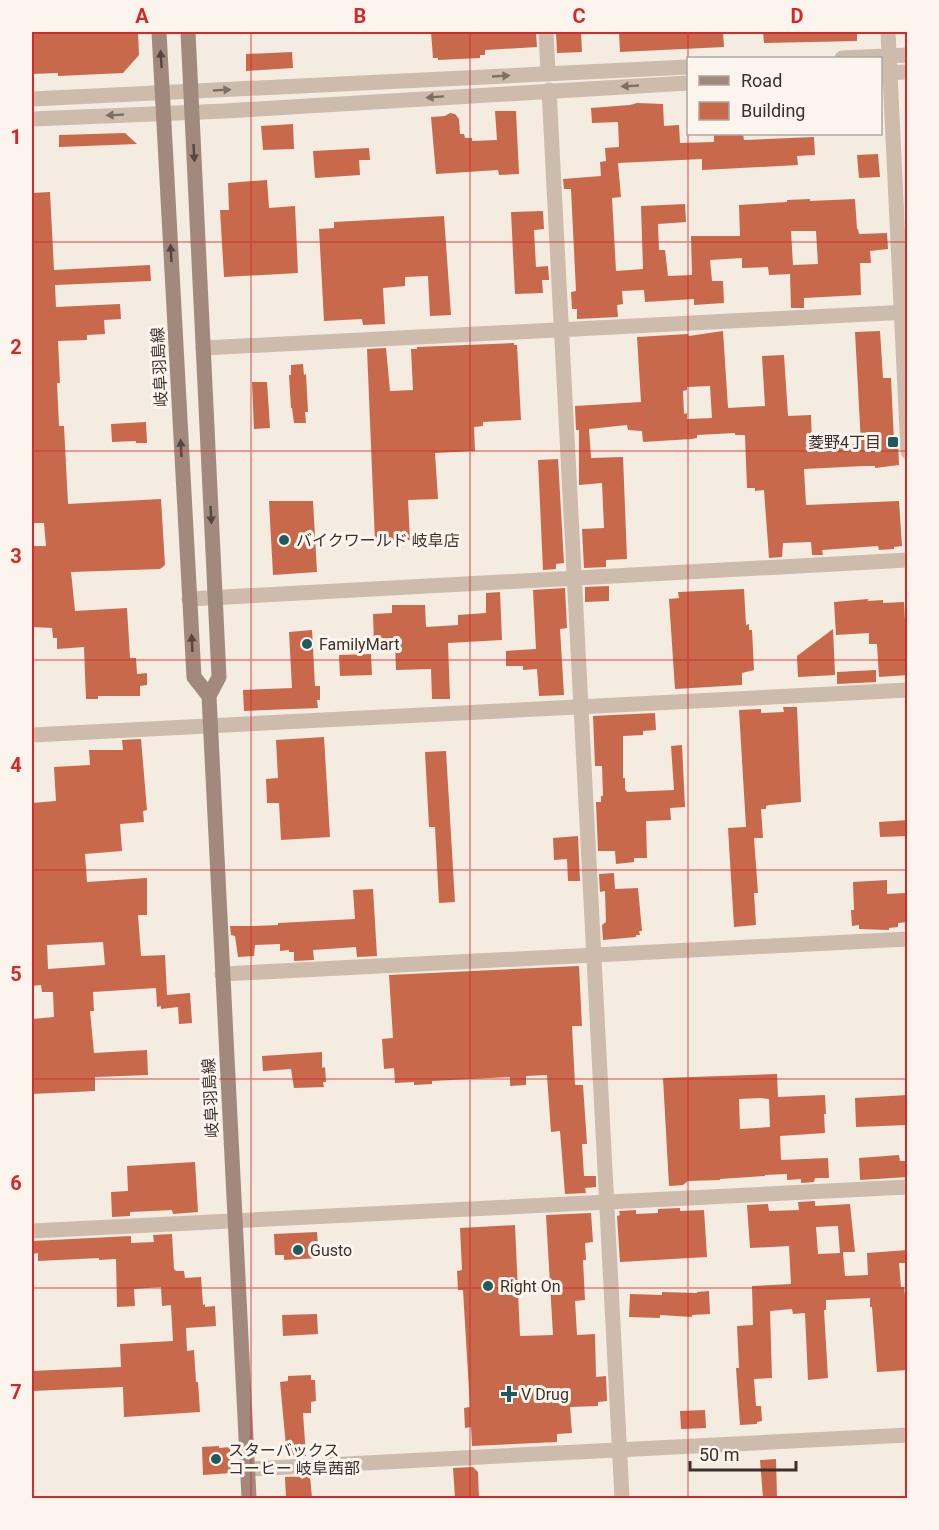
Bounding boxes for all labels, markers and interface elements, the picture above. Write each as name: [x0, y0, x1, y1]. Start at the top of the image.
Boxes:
text: A: [135, 4, 149, 28]
text: B: [354, 4, 366, 28]
text: C: [572, 4, 586, 28]
text: D: [791, 4, 804, 28]
one-way arrow: [157, 49, 166, 68]
legend: [687, 57, 882, 135]
text: Road: [741, 70, 782, 91]
one-way arrow: [491, 72, 510, 81]
one-way arrow: [621, 82, 640, 91]
one-way arrow: [213, 85, 232, 94]
one-way arrow: [426, 93, 445, 102]
text: Building: [741, 100, 805, 121]
one-way arrow: [105, 110, 124, 119]
text: 1: [10, 125, 22, 149]
one-way arrow: [190, 143, 199, 162]
one-way arrow: [167, 244, 176, 263]
street label: 岐阜羽島線: [148, 327, 171, 407]
text: 2: [10, 335, 22, 359]
place label: 菱野4丁目: [808, 433, 881, 452]
marker: 菱野4丁目: [886, 435, 900, 449]
one-way arrow: [177, 439, 186, 458]
one-way arrow: [207, 506, 216, 525]
place label: バイクワールド 岐阜店: [296, 531, 460, 550]
marker: バイクワールド 岐阜店: [277, 533, 291, 547]
text: 3: [10, 544, 22, 568]
one-way arrow: [187, 633, 196, 652]
place label: FamilyMart: [319, 635, 399, 654]
marker: FamilyMart: [300, 637, 314, 651]
text: 4: [10, 753, 22, 777]
text: 5: [10, 962, 22, 986]
street label: 岐阜羽島線: [199, 1058, 222, 1138]
text: 6: [10, 1171, 22, 1195]
place label: Gusto: [310, 1241, 352, 1260]
marker: Gusto: [291, 1243, 305, 1257]
place label: Right On: [500, 1277, 561, 1296]
marker: Right On: [481, 1279, 495, 1293]
text: 7: [10, 1380, 22, 1404]
place label: V Drug: [521, 1385, 569, 1404]
marker: V Drug: [502, 1387, 516, 1401]
scale bar: [690, 1434, 796, 1472]
place label: スターバックス コーヒー 岐阜茜部: [228, 1441, 360, 1478]
text: 50 m: [699, 1444, 739, 1465]
marker: スターバックス コーヒー 岐阜茜部: [209, 1452, 223, 1466]

